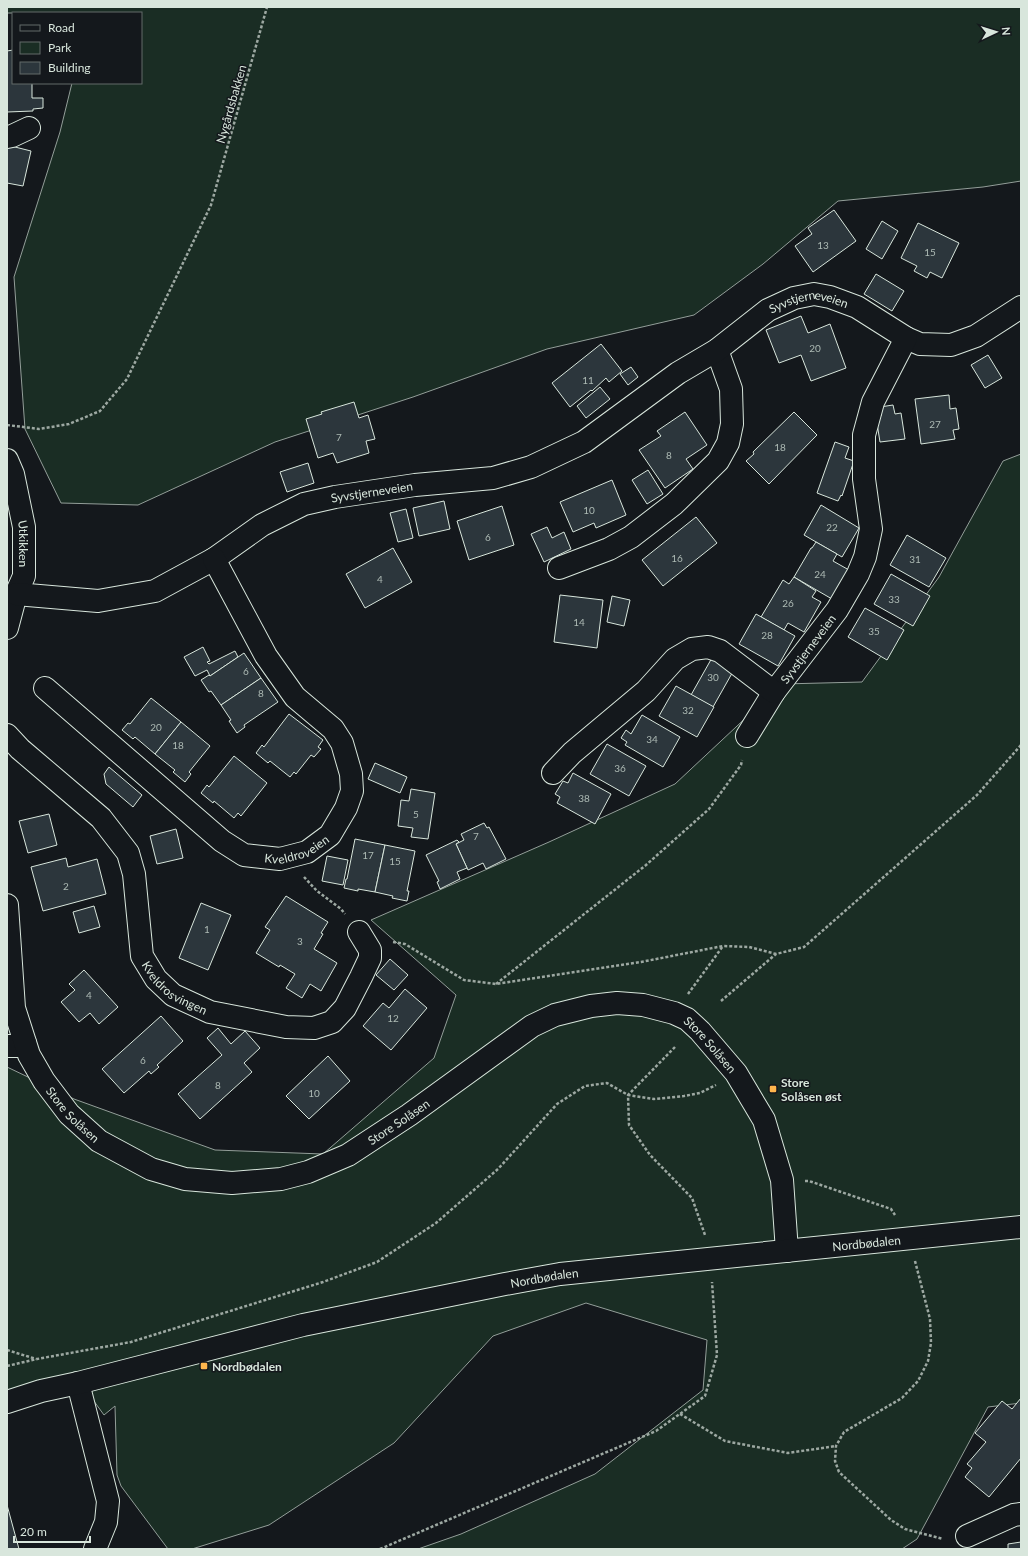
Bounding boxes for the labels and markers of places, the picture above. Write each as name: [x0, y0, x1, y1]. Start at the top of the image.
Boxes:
place label: Store Solåsen øst: [781, 1075, 842, 1104]
marker: Store Solåsen øst: [768, 1084, 778, 1094]
place label: Nordbødalen: [212, 1359, 282, 1374]
marker: Nordbødalen: [199, 1361, 209, 1371]

